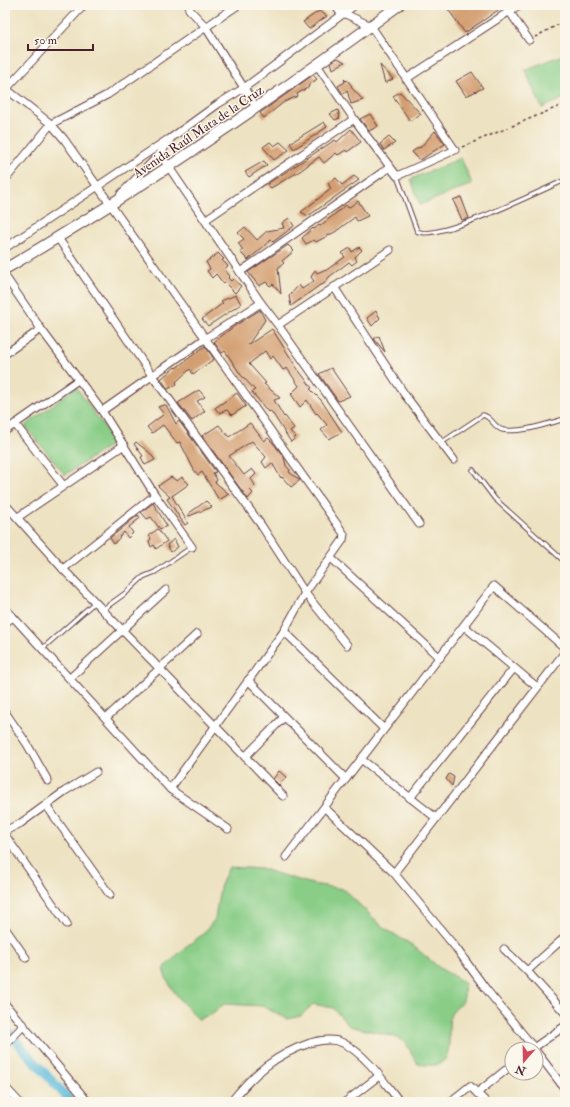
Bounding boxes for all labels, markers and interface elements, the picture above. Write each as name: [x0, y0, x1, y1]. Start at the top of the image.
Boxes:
scale bar: [28, 26, 93, 52]
text: 50 m: [34, 33, 58, 48]
street label: Avenida Raúl Mata de la Cruz: [129, 82, 268, 182]
north arrow: [504, 1041, 544, 1081]
text: N: [513, 1062, 529, 1078]

